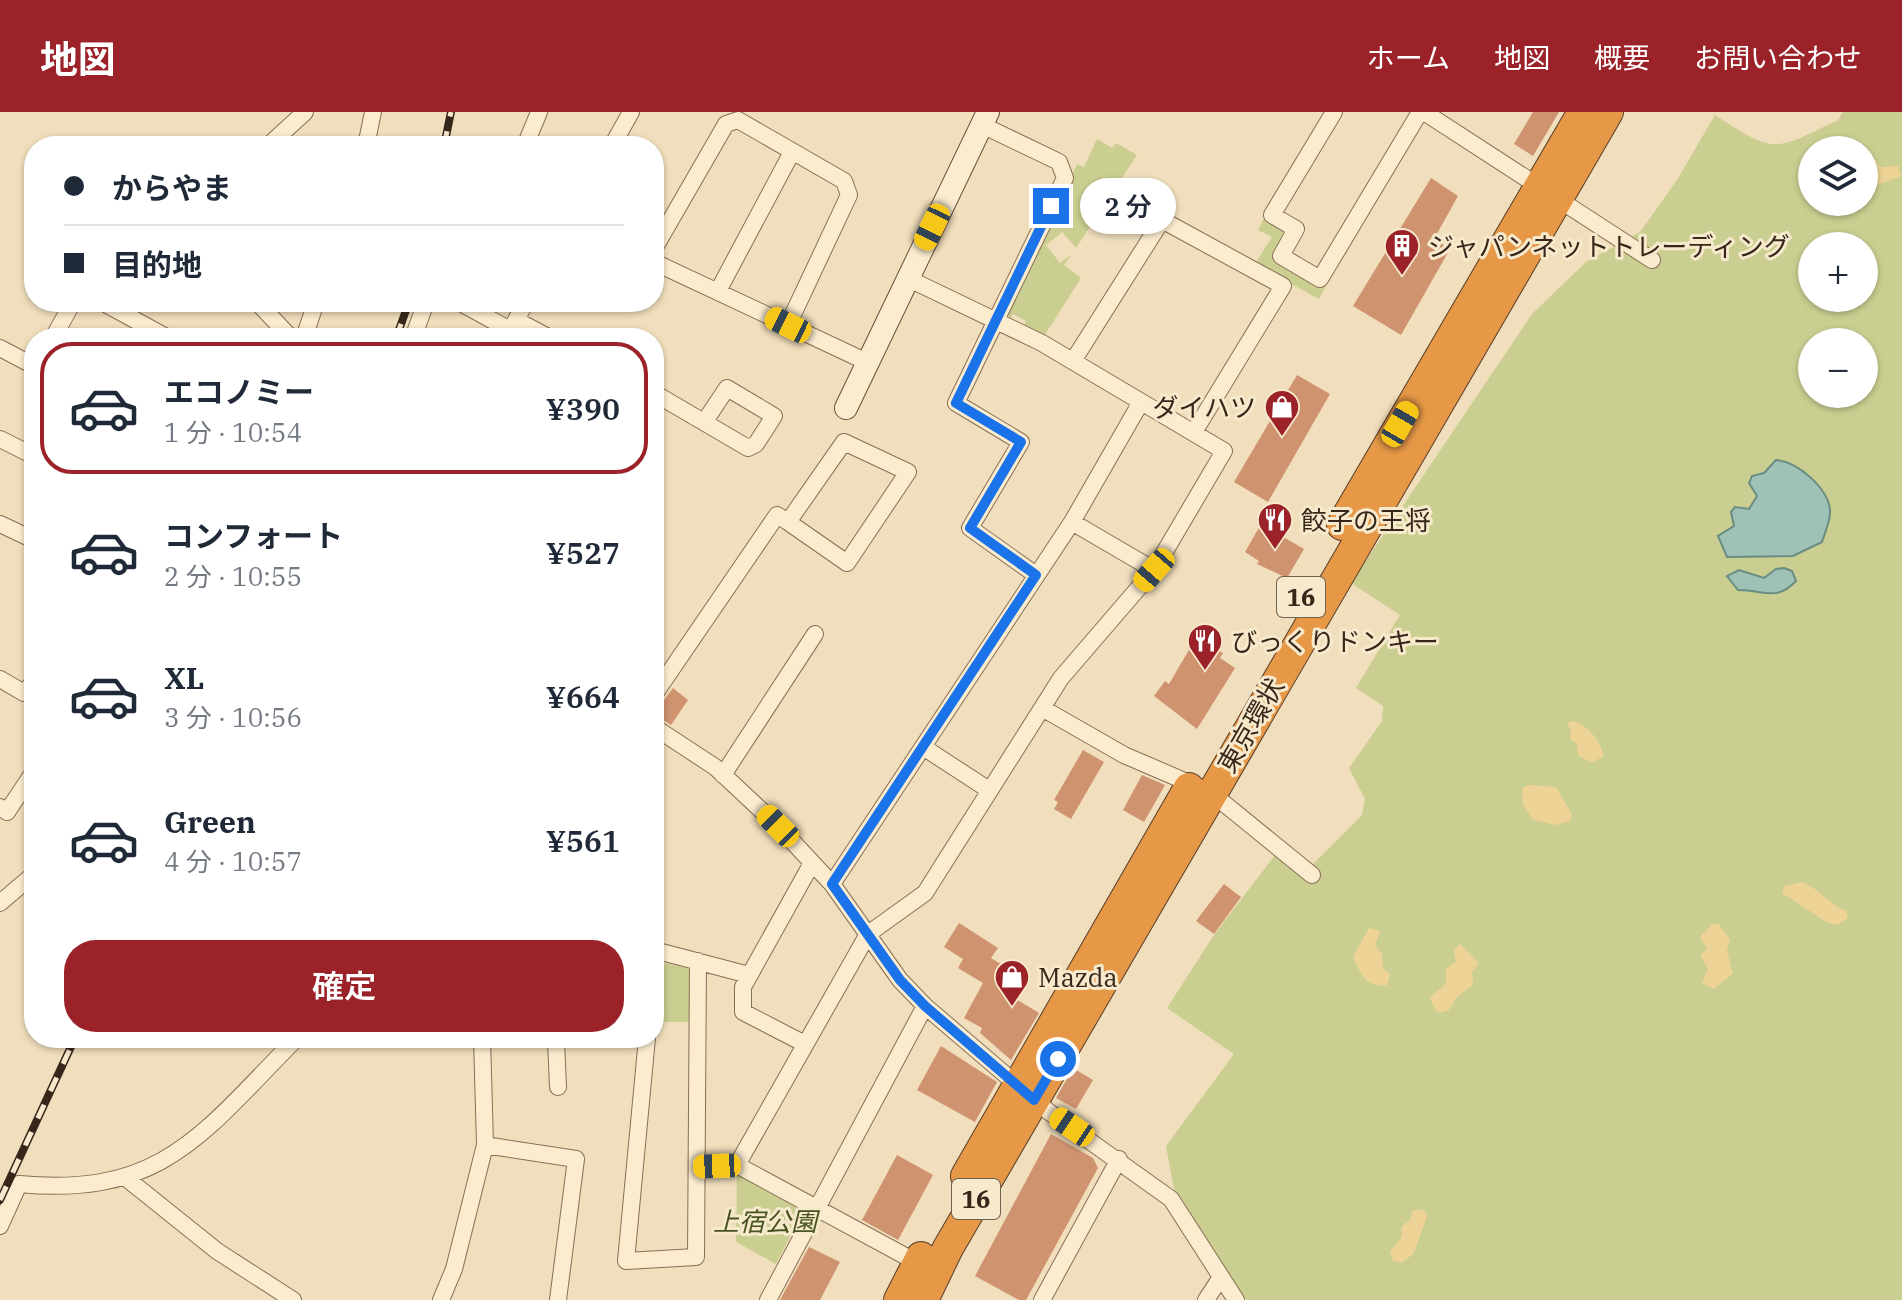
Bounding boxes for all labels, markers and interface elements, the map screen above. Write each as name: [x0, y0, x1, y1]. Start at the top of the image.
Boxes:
text: 地図: [40, 34, 116, 83]
text: ホーム: [1367, 39, 1450, 76]
text: 地図: [1494, 39, 1550, 76]
text: 概要: [1594, 39, 1650, 76]
text: お問い合わせ: [1694, 39, 1862, 76]
map controls: [1798, 136, 1878, 408]
button: layers: [1798, 136, 1878, 216]
text: からやま: [112, 168, 232, 207]
callout: 2 分: [1079, 178, 1175, 234]
route end: [1033, 188, 1069, 224]
text: 2 分: [1104, 189, 1152, 223]
car: [911, 200, 953, 254]
building icon: ジャパンネットトレーディング: [1383, 227, 1421, 277]
place label: ジャパンネットトレーディング: [1428, 229, 1790, 263]
button: +: [1798, 232, 1878, 312]
text: 目的地: [112, 245, 202, 284]
car: [761, 304, 815, 346]
button: −: [1798, 328, 1878, 408]
icon: car: [68, 372, 140, 444]
text: エコノミー: [164, 372, 314, 411]
shop icon: ダイハツ: [1263, 388, 1301, 438]
text: ¥390: [546, 389, 620, 428]
place label: ダイハツ: [1153, 390, 1256, 424]
car: [1378, 397, 1422, 451]
text: 1 分 · 10:54: [164, 415, 302, 449]
restaurant icon: 餃子の王将: [1256, 501, 1294, 551]
place label: 餃子の王将: [1301, 503, 1431, 537]
icon: car: [68, 516, 140, 588]
text: コンフォート: [164, 516, 343, 555]
text: ¥527: [546, 533, 620, 572]
car: [1129, 544, 1179, 596]
text: 2 分 · 10:55: [164, 559, 302, 593]
road number: 16: [1277, 577, 1325, 617]
restaurant icon: びっくりドンキー: [1186, 622, 1224, 672]
place label: びっくりドンキー: [1231, 624, 1439, 658]
text: XL: [164, 658, 204, 697]
icon: car: [68, 660, 140, 732]
street label: 東京環状: [1209, 671, 1291, 779]
text: ¥664: [546, 677, 620, 716]
text: 3 分 · 10:56: [164, 700, 302, 734]
car: [753, 801, 803, 851]
text: Green: [164, 802, 256, 841]
icon: car: [68, 804, 140, 876]
text: ¥561: [546, 821, 620, 860]
text: 4 分 · 10:57: [164, 844, 302, 878]
button: 確定: [64, 940, 624, 1032]
shop icon: Mazda: [993, 958, 1031, 1008]
place label: Mazda: [1038, 960, 1118, 994]
route start: [1040, 1041, 1076, 1077]
car: [1045, 1104, 1099, 1150]
car: [693, 1153, 741, 1179]
road number: 16: [952, 1179, 1000, 1219]
park label: 上宿公園: [713, 1204, 821, 1238]

